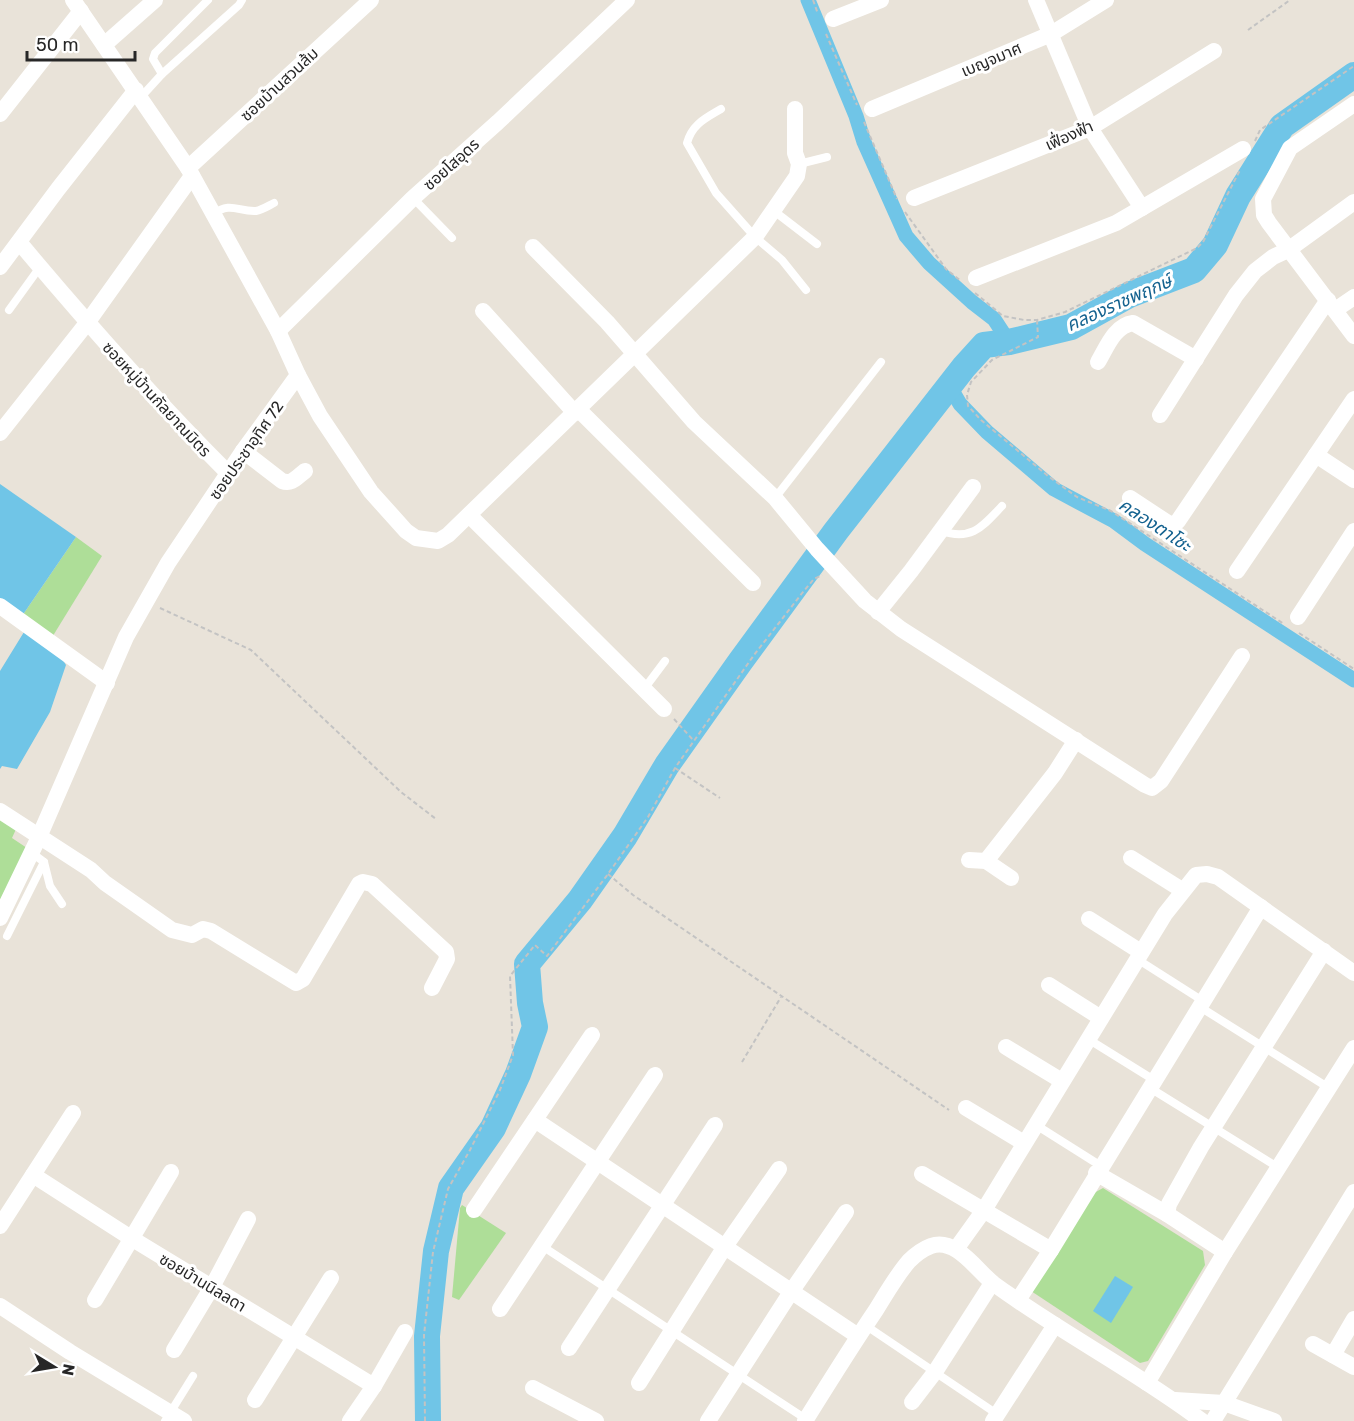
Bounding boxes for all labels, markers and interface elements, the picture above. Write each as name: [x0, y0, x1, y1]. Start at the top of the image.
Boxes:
scale bar: [27, 24, 135, 62]
text: 50 m: [36, 34, 79, 56]
street label: เบญจมาศ: [958, 38, 1024, 81]
street label: ซอยบ้านสวนส้ม: [237, 44, 322, 125]
street label: เฟื่องฟ้า: [1041, 115, 1096, 154]
street label: ซอยโสอุดร: [420, 134, 483, 194]
water label: คลองราชพฤกษ์: [1063, 269, 1178, 336]
street label: ซอยหมู่บ้านกัลยาณมิตร: [99, 338, 215, 461]
street label: ซอยประชาอุทิศ 72: [205, 397, 288, 503]
water label: คลองตาโซะ: [1115, 494, 1197, 557]
street label: ซอยบ้านนิลลดา: [156, 1249, 250, 1316]
north arrow: [24, 1337, 84, 1397]
text: N: [58, 1362, 79, 1377]

